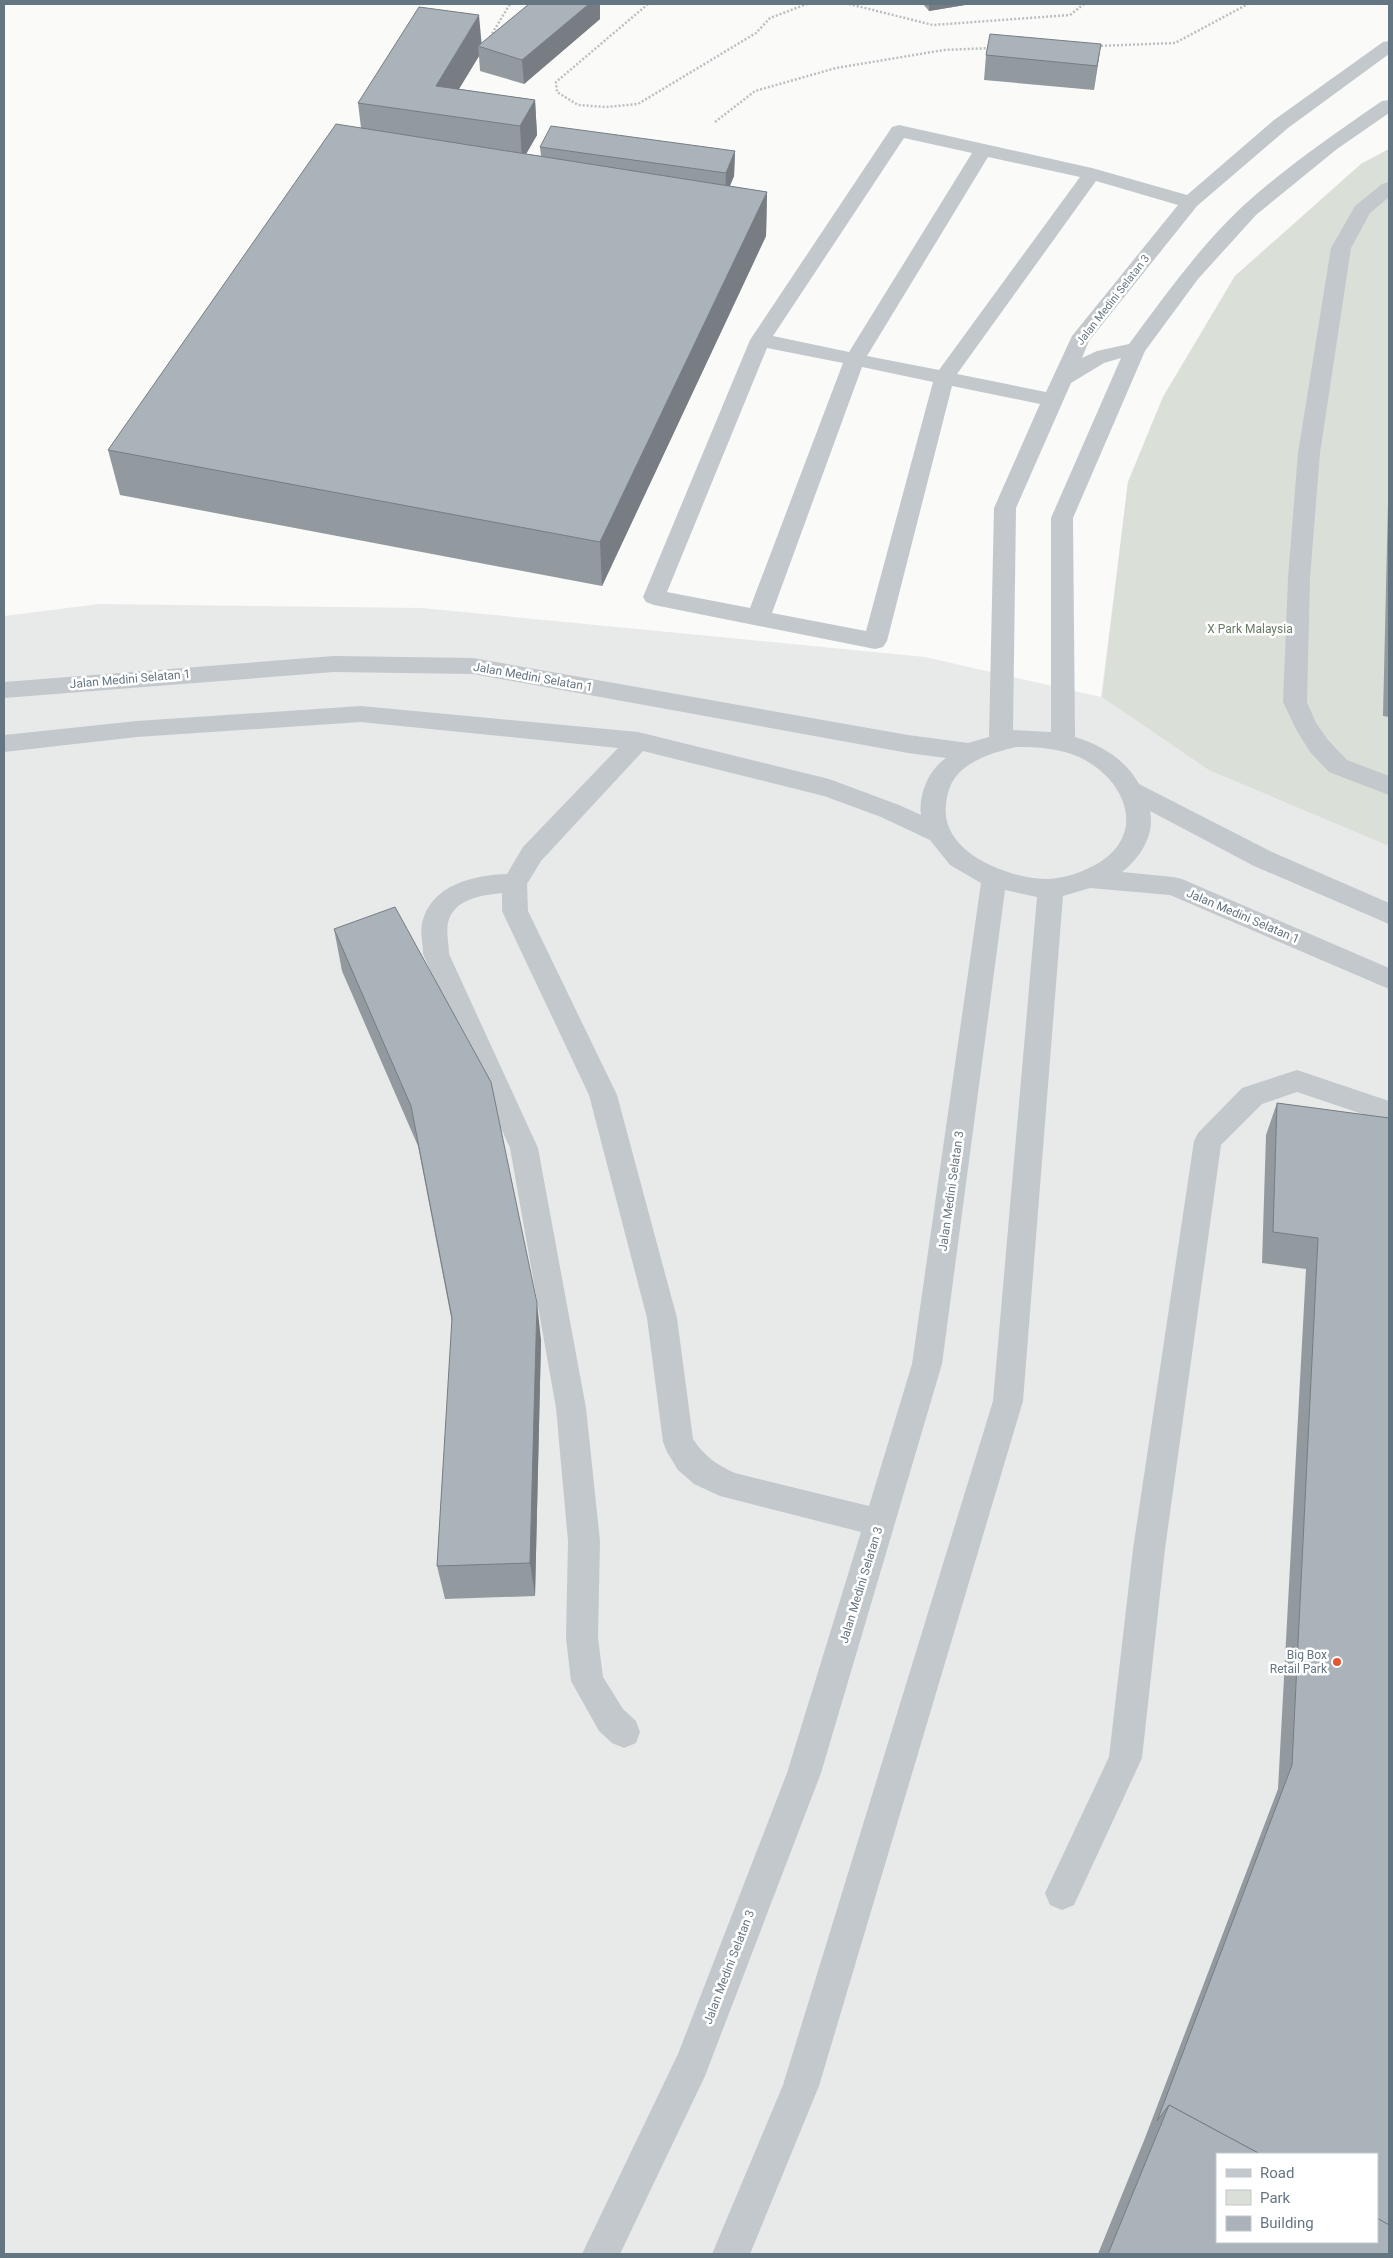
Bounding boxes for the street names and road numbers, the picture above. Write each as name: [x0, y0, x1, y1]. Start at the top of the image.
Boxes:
street label: Jalan Medini Selatan 3: [1074, 252, 1152, 348]
street label: Jalan Medini Selatan 1: [472, 660, 594, 694]
street label: Jalan Medini Selatan 1: [69, 667, 191, 691]
street label: Jalan Medini Selatan 1: [1185, 886, 1301, 946]
street label: Jalan Medini Selatan 3: [936, 1130, 966, 1252]
street label: Jalan Medini Selatan 3: [837, 1525, 885, 1645]
street label: Jalan Medini Selatan 3: [701, 1908, 757, 2026]

